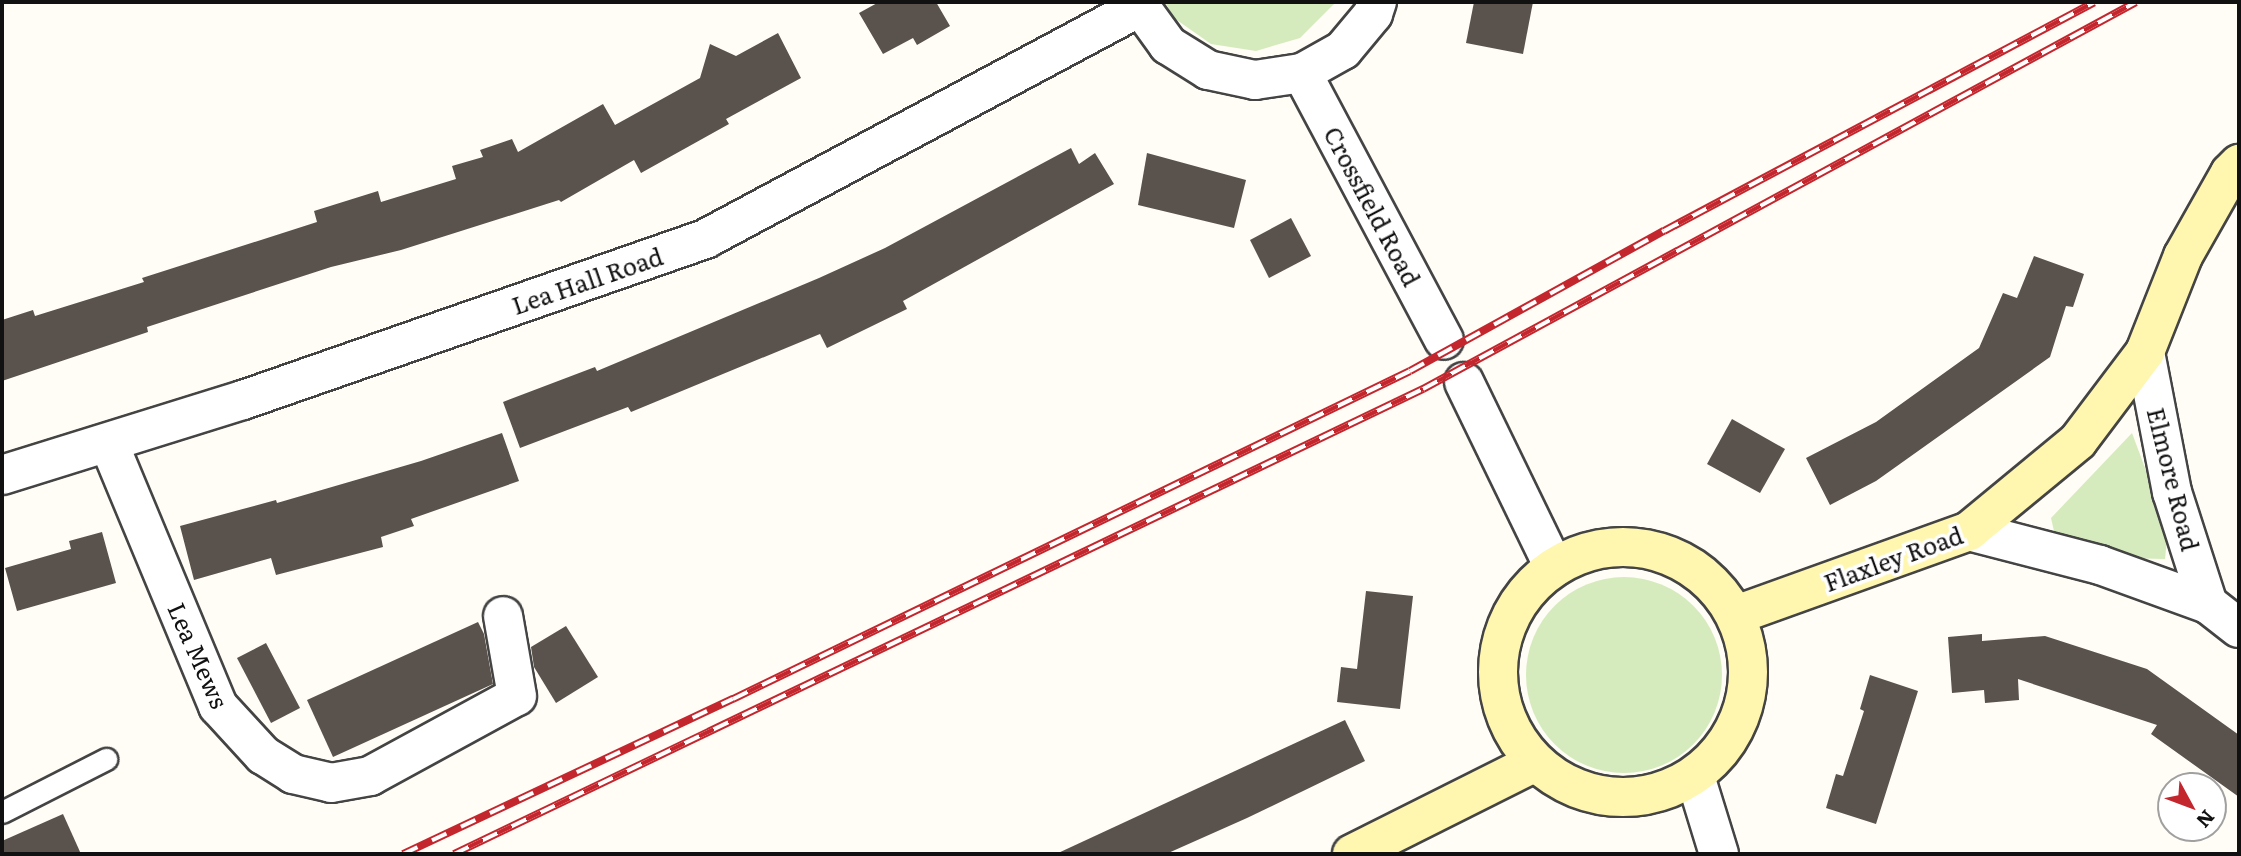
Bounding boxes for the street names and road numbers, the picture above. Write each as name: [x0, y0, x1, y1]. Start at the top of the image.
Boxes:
street label: Crossfield Road: [1319, 121, 1427, 291]
street label: Lea Hall Road: [508, 241, 666, 319]
street label: Elmore Road: [2142, 404, 2206, 554]
street label: Flaxley Road: [1820, 520, 1966, 596]
street label: Lea Mews: [163, 598, 235, 712]

